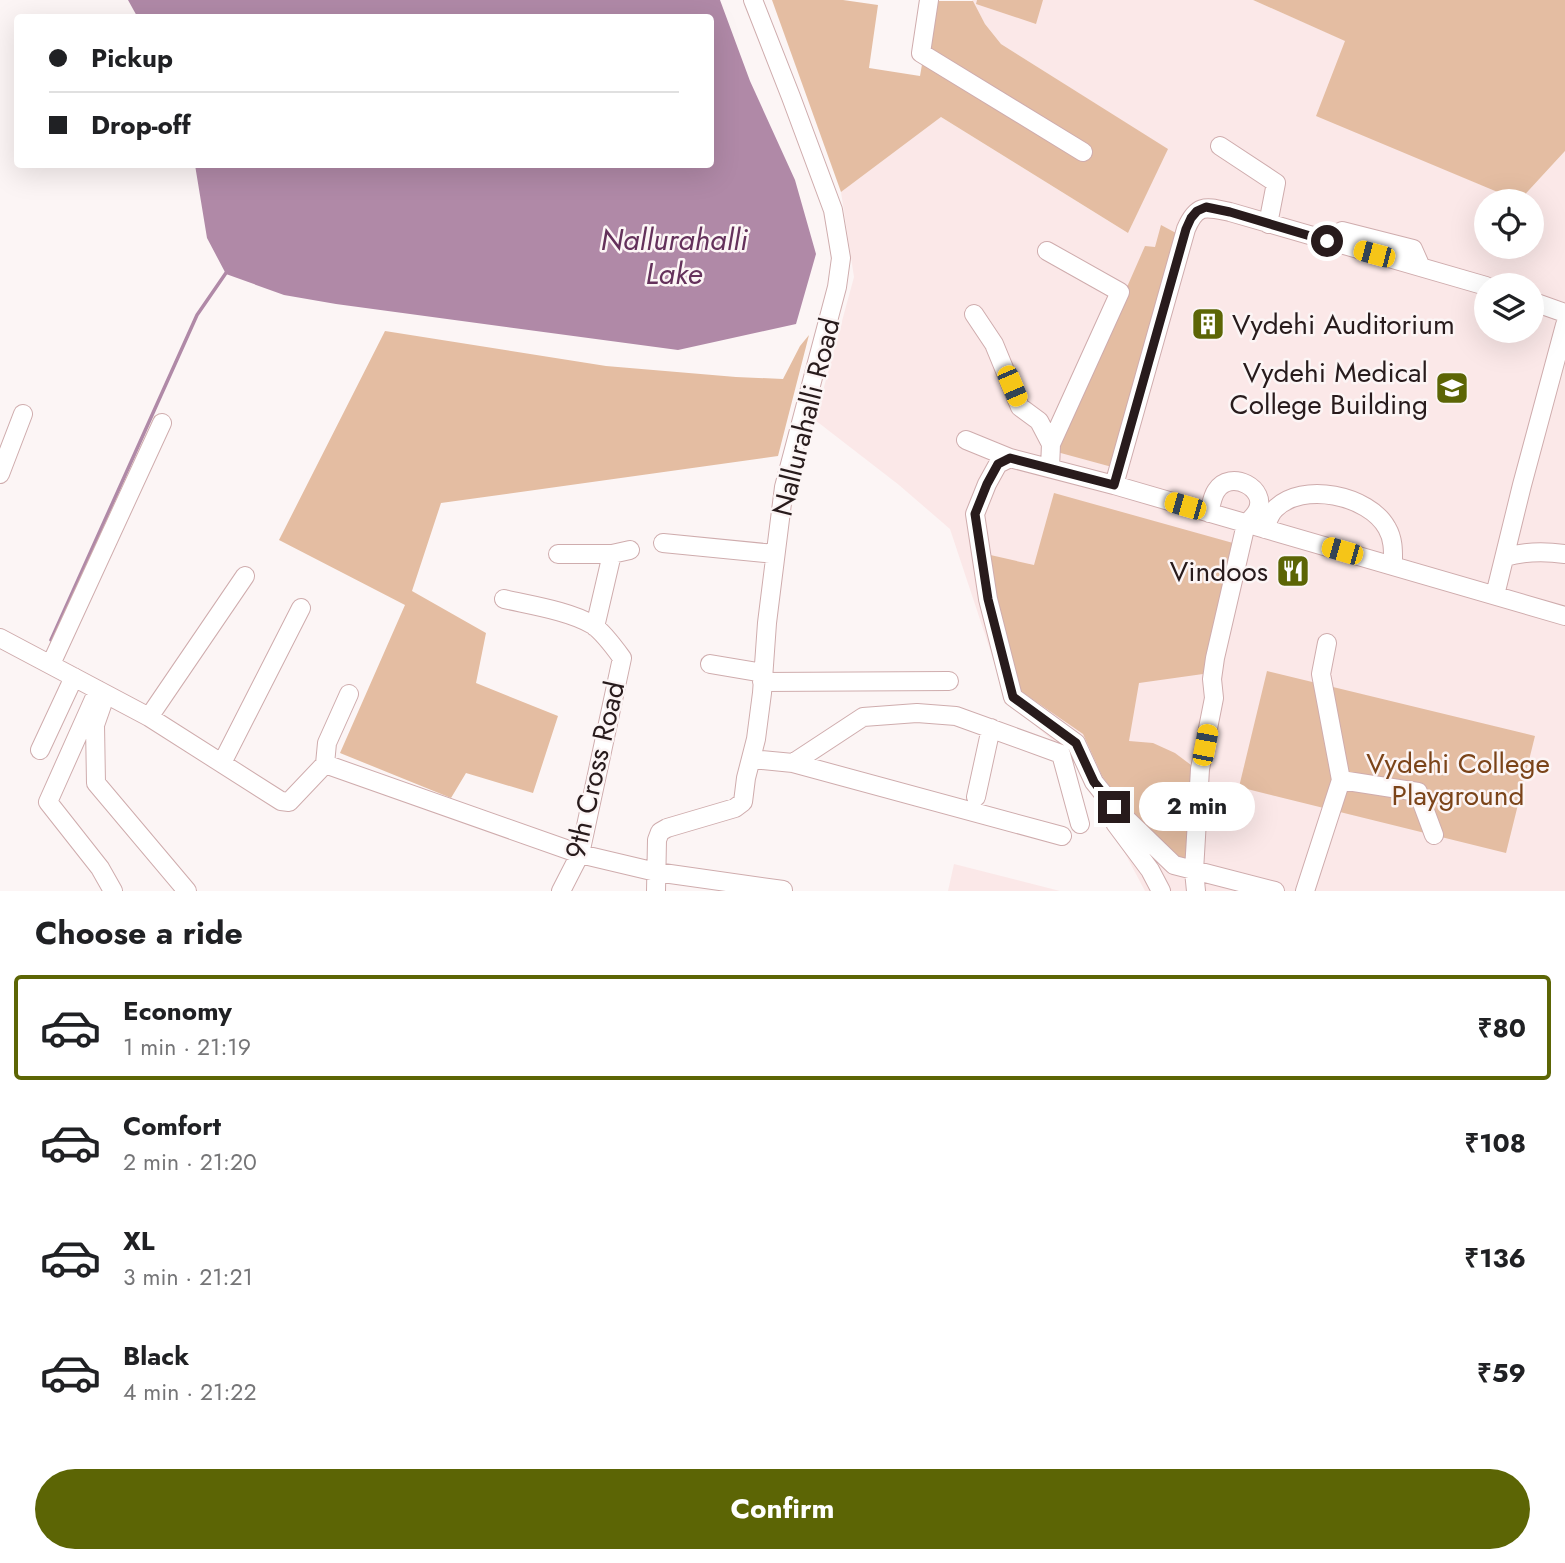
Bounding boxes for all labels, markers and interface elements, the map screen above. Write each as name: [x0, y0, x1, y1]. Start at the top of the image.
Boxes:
text: Pickup: [91, 39, 173, 77]
text: Drop-off: [91, 106, 191, 144]
map controls: [1474, 189, 1544, 343]
button: locate: [1474, 189, 1544, 259]
water label: Nallurahalli Lake: [600, 218, 748, 295]
route start: [1311, 225, 1343, 257]
car: [1351, 238, 1398, 270]
button: layers: [1474, 273, 1544, 343]
place label: Vydehi Auditorium: [1232, 304, 1455, 345]
building icon: Vydehi Auditorium: [1189, 305, 1227, 343]
street label: Nallurahalli Road: [762, 314, 850, 520]
place label: Vydehi Medical College Building: [1230, 352, 1428, 425]
car: [995, 363, 1030, 409]
school or university icon: Vydehi Medical College Building: [1433, 369, 1471, 407]
car: [1162, 490, 1209, 522]
car: [1319, 535, 1366, 567]
place label: Vindoos: [1170, 551, 1268, 592]
restaurant icon: Vindoos: [1274, 552, 1312, 590]
street label: 9th Cross Road: [555, 677, 635, 863]
car: [1191, 722, 1220, 768]
park label: Vydehi College Playground: [1366, 743, 1550, 816]
callout: 2 min: [1138, 782, 1254, 832]
text: 2 min: [1167, 789, 1227, 823]
route end: [1098, 791, 1130, 823]
text: Choose a ride: [35, 910, 243, 956]
text: Economy: [123, 992, 232, 1030]
icon: car: [39, 996, 102, 1059]
text: ₹80: [1478, 1009, 1526, 1047]
text: 1 min · 21:19: [123, 1030, 251, 1064]
text: Comfort: [123, 1107, 221, 1145]
icon: car: [39, 1111, 102, 1174]
text: ₹108: [1464, 1124, 1526, 1162]
text: 2 min · 21:20: [123, 1145, 257, 1179]
text: XL: [123, 1222, 155, 1260]
icon: car: [39, 1226, 102, 1289]
text: ₹136: [1464, 1239, 1526, 1277]
text: 3 min · 21:21: [123, 1260, 253, 1294]
text: Black: [123, 1337, 189, 1375]
icon: car: [39, 1341, 102, 1404]
text: ₹59: [1477, 1354, 1526, 1392]
text: 4 min · 21:22: [123, 1375, 257, 1409]
button: Confirm: [35, 1469, 1530, 1549]

